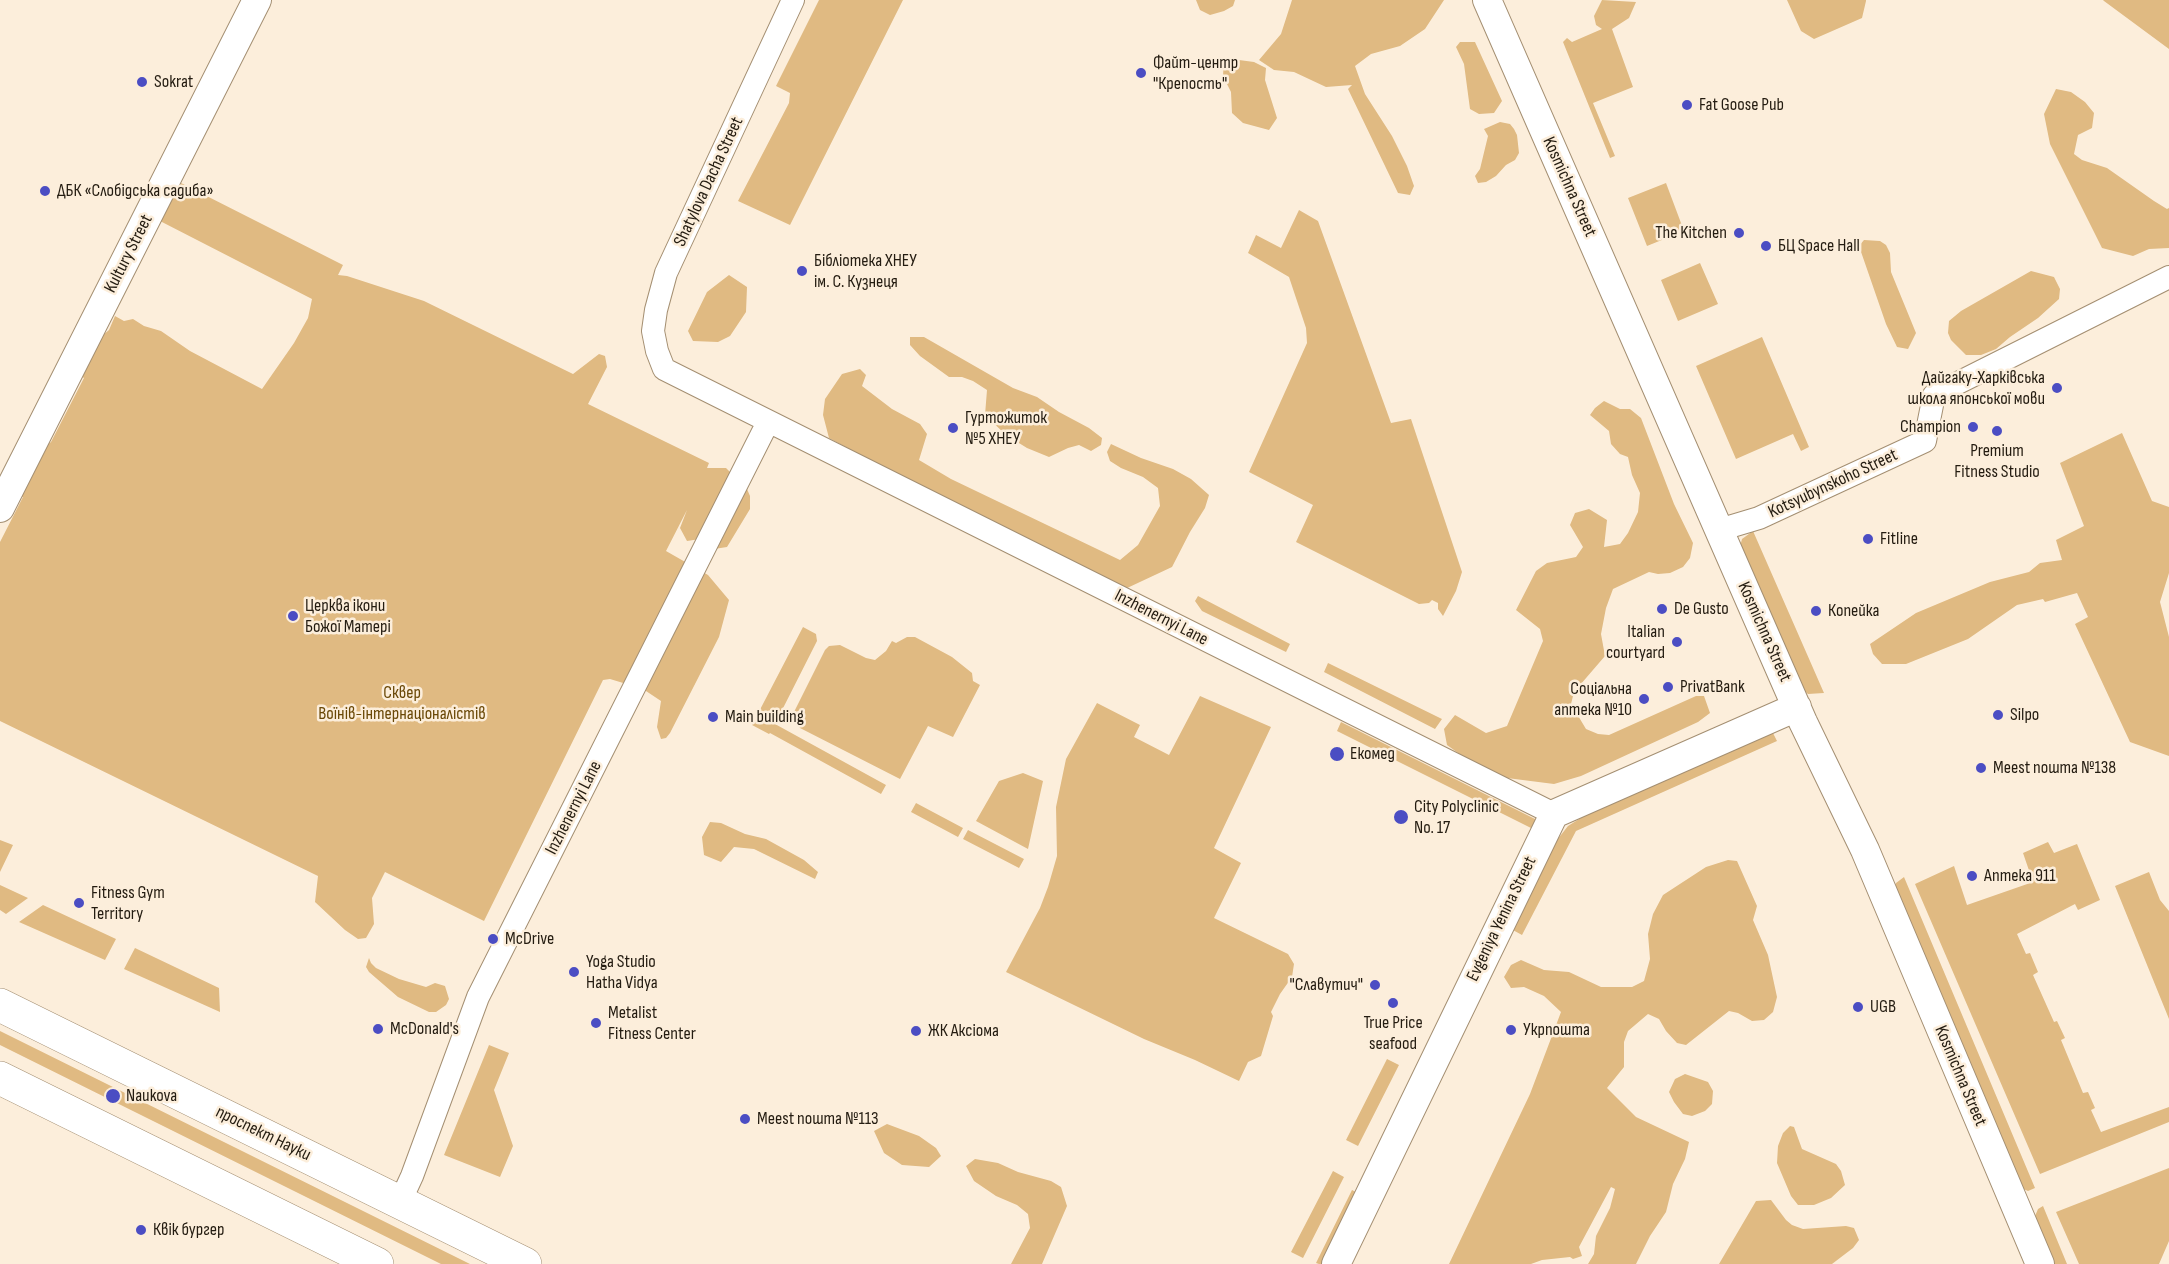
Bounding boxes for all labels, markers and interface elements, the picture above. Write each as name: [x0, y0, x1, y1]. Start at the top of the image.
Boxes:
place label: Файт-центр "Крепость": [1153, 52, 1238, 94]
marker: Файт-центр "Крепость": [1134, 66, 1148, 80]
place label: Sokrat: [154, 71, 193, 93]
marker: Sokrat: [135, 75, 149, 89]
place label: Fat Goose Pub: [1699, 94, 1784, 116]
marker: Fat Goose Pub: [1680, 98, 1694, 112]
street label: Shatylova Dacha Street: [670, 114, 748, 250]
street label: Kosmichna Street: [1537, 134, 1601, 240]
place label: ДБК «Слобідська садиба»: [57, 180, 214, 202]
marker: ДБК «Слобідська садиба»: [38, 184, 52, 198]
street label: Kultury Street: [100, 211, 158, 297]
place label: The Kitchen: [1655, 222, 1727, 244]
marker: The Kitchen: [1732, 226, 1746, 240]
place label: БЦ Space Hall: [1778, 235, 1860, 257]
marker: БЦ Space Hall: [1759, 239, 1773, 253]
place label: Бібліотека ХНЕУ ім. С. Кузнеця: [814, 250, 917, 292]
marker: Бібліотека ХНЕУ ім. С. Кузнеця: [795, 264, 809, 278]
place label: Дайгаку-Харківська школа японської мови: [1908, 367, 2045, 410]
marker: Дайгаку-Харківська школа японської мови: [2050, 381, 2064, 395]
place label: Гуртожиток №5 ХНЕУ: [965, 407, 1047, 450]
place label: Champion: [1900, 416, 1961, 438]
marker: Champion: [1966, 420, 1980, 434]
marker: Гуртожиток №5 ХНЕУ: [946, 421, 960, 435]
marker: Premium Fitness Studio: [1990, 424, 2004, 438]
place label: Premium Fitness Studio: [1954, 440, 2040, 482]
street label: Kotsyubynskoho Street: [1765, 445, 1901, 523]
place label: Fitline: [1880, 528, 1918, 550]
marker: Fitline: [1861, 532, 1875, 546]
street label: Kosmichna Street: [1732, 579, 1796, 685]
street label: Inzhenernyi Lane: [1111, 585, 1211, 651]
place label: Церква ікони Божої Матері: [305, 595, 391, 638]
place label: De Gusto: [1674, 598, 1729, 620]
place label: Копейка: [1828, 600, 1880, 622]
marker: De Gusto: [1655, 602, 1669, 616]
marker: Копейка: [1809, 604, 1823, 618]
marker: Церква ікони Божої Матері: [286, 609, 300, 623]
place label: Italian courtyard: [1606, 621, 1665, 664]
marker: Italian courtyard: [1670, 635, 1684, 649]
place label: PrivatBank: [1680, 676, 1745, 698]
place label: Соціальна аптека №10: [1554, 678, 1632, 720]
marker: PrivatBank: [1661, 680, 1675, 694]
park label: Сквер Воїнів-інтернаціоналістів: [318, 682, 486, 724]
marker: Соціальна аптека №10: [1637, 692, 1651, 706]
place label: Silpo: [2010, 704, 2039, 726]
place label: Main building: [725, 706, 804, 728]
marker: Silpo: [1991, 708, 2005, 722]
marker: Main building: [706, 710, 720, 724]
place label: Екомед: [1350, 743, 1395, 765]
marker: Екомед: [1328, 745, 1346, 763]
place label: Meest пошта №138: [1993, 757, 2116, 779]
street label: Inzhenernyi Lane: [541, 758, 607, 858]
marker: Meest пошта №138: [1974, 761, 1988, 775]
place label: City Polyclinic No. 17: [1414, 796, 1499, 838]
marker: City Polyclinic No. 17: [1392, 808, 1410, 826]
street label: Evgeniya Yenina Street: [1462, 853, 1542, 985]
place label: Аптека 911: [1984, 865, 2056, 887]
marker: Аптека 911: [1965, 869, 1979, 883]
place label: Fitness Gym Territory: [91, 882, 165, 924]
marker: Fitness Gym Territory: [72, 896, 86, 910]
place label: McDrive: [505, 928, 554, 950]
marker: McDrive: [486, 932, 500, 946]
place label: Yoga Studio Hatha Vidya: [586, 951, 658, 994]
marker: Yoga Studio Hatha Vidya: [567, 965, 581, 979]
place label: "Славутич": [1289, 974, 1363, 996]
marker: "Славутич": [1368, 978, 1382, 992]
marker: True Price seafood: [1386, 996, 1400, 1010]
place label: UGB: [1870, 996, 1896, 1018]
marker: UGB: [1851, 1000, 1865, 1014]
place label: Metalist Fitness Center: [608, 1002, 696, 1044]
place label: True Price seafood: [1363, 1012, 1423, 1054]
marker: Metalist Fitness Center: [589, 1016, 603, 1030]
place label: McDonald's: [390, 1018, 459, 1040]
place label: Укрпошта: [1523, 1019, 1590, 1041]
place label: ЖК Аксіома: [928, 1020, 999, 1042]
marker: McDonald's: [371, 1022, 385, 1036]
marker: Укрпошта: [1504, 1023, 1518, 1037]
street label: Kosmichna Street: [1929, 1023, 1991, 1129]
marker: ЖК Аксіома: [909, 1024, 923, 1038]
place label: Naukova: [126, 1085, 177, 1107]
marker: Naukova: [104, 1087, 122, 1105]
street label: проспект Науки: [212, 1102, 314, 1166]
place label: Meest пошта №113: [757, 1108, 879, 1130]
marker: Meest пошта №113: [738, 1112, 752, 1126]
place label: Квік бургер: [153, 1219, 225, 1241]
marker: Квік бургер: [134, 1223, 148, 1237]

